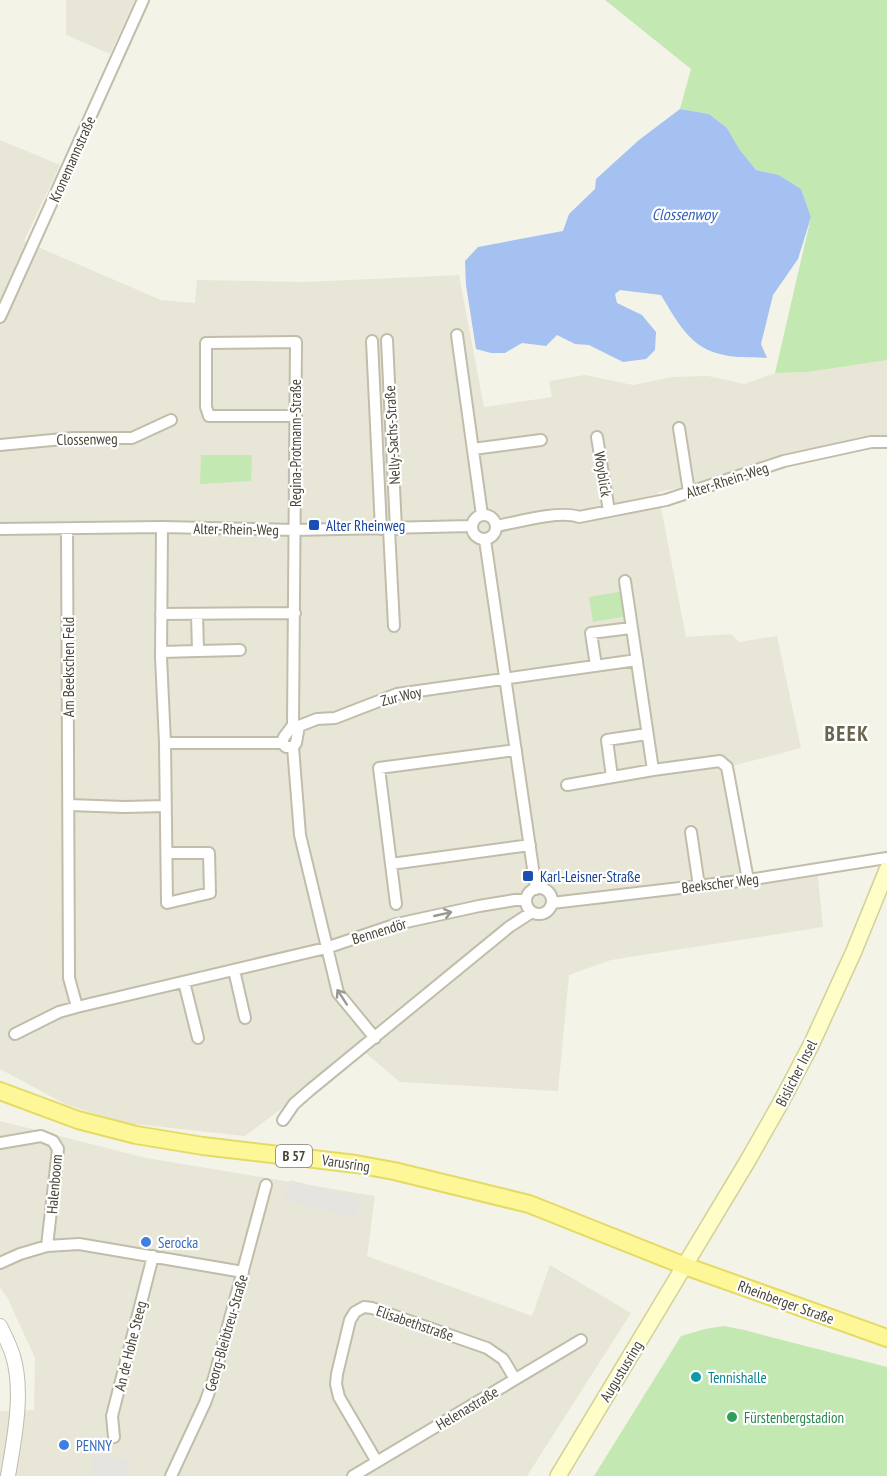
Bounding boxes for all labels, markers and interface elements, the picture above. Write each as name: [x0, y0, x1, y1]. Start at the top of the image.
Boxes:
street label: Kronemannstraße: [45, 113, 99, 205]
water label: Clossenwoy: [652, 204, 718, 224]
street label: Regina-Protmann-Straße: [286, 379, 305, 507]
street label: Nelly-Sachs-Straße: [380, 385, 404, 485]
street label: Clossenweg: [56, 429, 118, 449]
street label: Woyblick: [590, 450, 616, 498]
street label: Alter-Rhein-Weg: [683, 458, 771, 502]
place label: Alter Rheinweg: [326, 516, 405, 535]
marker: Alter Rheinweg: [307, 518, 321, 532]
street label: Alter-Rhein-Weg: [193, 519, 279, 539]
street label: Am Beekschen Feld: [59, 617, 78, 717]
street label: Zur Woy: [379, 682, 424, 710]
district label: BEEK: [824, 720, 870, 747]
place label: Karl-Leisner-Straße: [540, 867, 641, 886]
marker: Karl-Leisner-Straße: [521, 869, 535, 883]
street label: Beekscher Weg: [680, 869, 760, 897]
one-way arrow: [433, 908, 452, 919]
street label: Bennendör: [349, 913, 410, 948]
one-way arrow: [336, 989, 348, 1006]
street label: Bislicher Insel: [771, 1036, 821, 1110]
road number: B 57: [276, 1145, 312, 1167]
street label: Varusring: [320, 1150, 371, 1176]
street label: Halenboom: [42, 1154, 66, 1214]
place label: Serocka: [158, 1233, 198, 1252]
marker: Serocka: [139, 1235, 153, 1249]
street label: Georg-Bleibtreu-Straße: [200, 1272, 252, 1394]
street label: Rheinberger Straße: [735, 1276, 837, 1328]
street label: An de Hohe Steeg: [110, 1299, 150, 1393]
street label: Elisabethstraße: [374, 1301, 456, 1345]
street label: Augustusring: [595, 1337, 647, 1405]
place label: Tennishalle: [708, 1368, 767, 1387]
marker: Tennishalle: [689, 1370, 703, 1384]
street label: Helenastraße: [432, 1382, 502, 1434]
place label: Fürstenbergstadion: [744, 1408, 844, 1427]
marker: Fürstenbergstadion: [725, 1410, 739, 1424]
place label: PENNY: [76, 1436, 112, 1455]
marker: PENNY: [57, 1438, 71, 1452]

